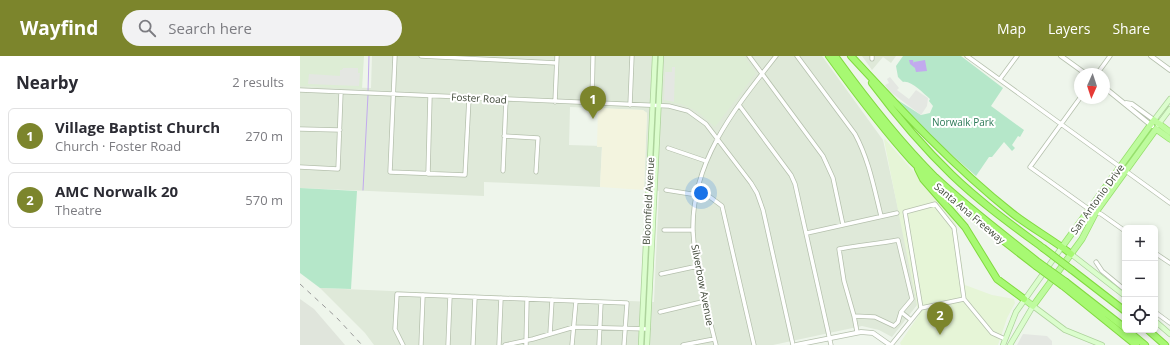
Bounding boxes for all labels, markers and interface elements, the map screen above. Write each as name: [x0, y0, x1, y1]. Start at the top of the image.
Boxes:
search box: [122, 10, 402, 46]
text: Wayfind: [20, 15, 98, 41]
icon: search: [136, 17, 158, 39]
text: Search here: [168, 18, 252, 38]
text: Map: [997, 19, 1026, 38]
text: Layers: [1048, 19, 1090, 38]
text: Share: [1112, 19, 1150, 38]
north arrow: [1074, 68, 1110, 104]
text: Nearby: [16, 71, 78, 94]
text: 2 results: [232, 73, 284, 91]
pin: 1: [580, 86, 606, 119]
street label: Foster Road: [451, 90, 507, 106]
park label: Norwalk Park: [932, 115, 995, 129]
text: Village Baptist Church: [55, 117, 220, 137]
text: 1: [26, 127, 34, 145]
text: 270 m: [245, 127, 283, 145]
text: Church · Foster Road: [55, 137, 181, 155]
street label: Bloomfield Avenue: [639, 156, 657, 245]
street label: San Antonio Drive: [1067, 161, 1127, 237]
street label: Santa Ana Freeway: [932, 179, 1009, 247]
text: AMC Norwalk 20: [55, 181, 178, 201]
your location: [691, 183, 711, 203]
text: 2: [26, 191, 34, 209]
text: 570 m: [245, 191, 283, 209]
text: Theatre: [55, 201, 102, 219]
map controls: [1122, 225, 1158, 333]
button: +: [1122, 225, 1158, 261]
street label: Silverbow Avenue: [688, 243, 718, 327]
button: −: [1122, 261, 1158, 297]
button: locate: [1122, 297, 1158, 333]
pin: 2: [927, 302, 953, 335]

